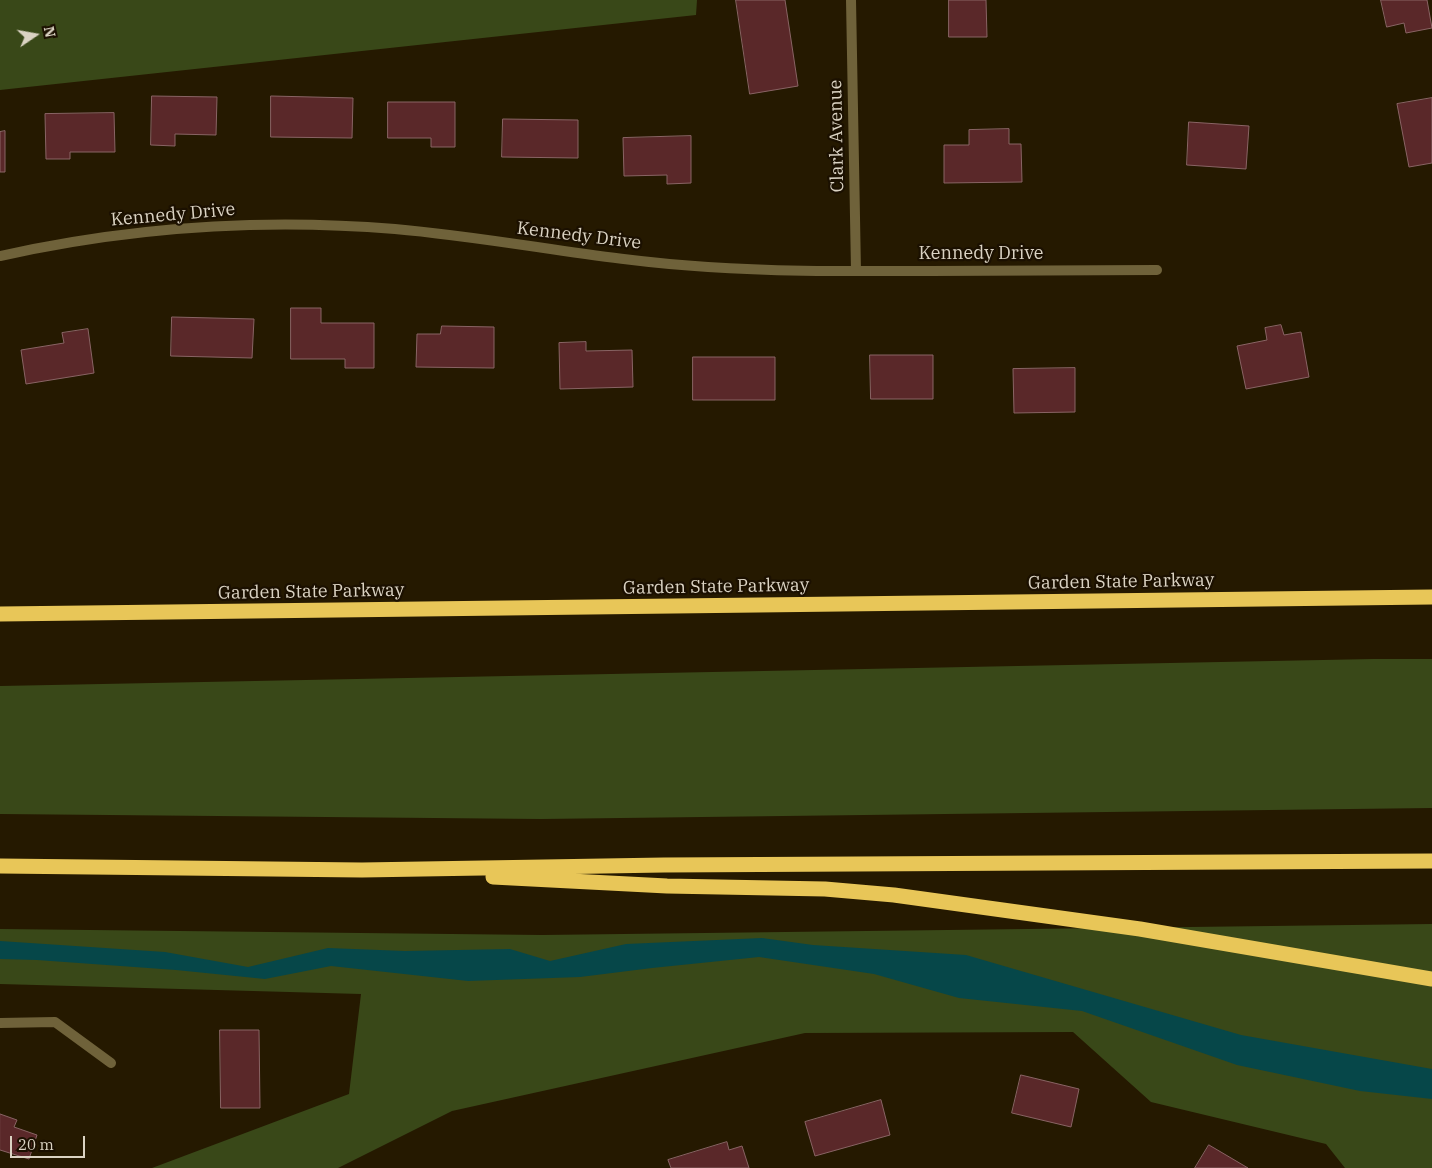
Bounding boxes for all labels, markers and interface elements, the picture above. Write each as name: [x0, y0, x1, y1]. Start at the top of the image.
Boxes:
north arrow: [10, 10, 60, 60]
text: N: [40, 25, 60, 39]
street label: Clark Avenue: [825, 79, 849, 193]
street label: Kennedy Drive: [110, 199, 236, 231]
street label: Kennedy Drive: [516, 218, 642, 254]
street label: Kennedy Drive: [919, 243, 1043, 265]
street label: Garden State Parkway: [1028, 570, 1214, 594]
street label: Garden State Parkway: [623, 575, 809, 599]
street label: Garden State Parkway: [218, 580, 404, 604]
scale bar: [12, 1126, 88, 1158]
text: 20 m: [18, 1135, 54, 1154]

